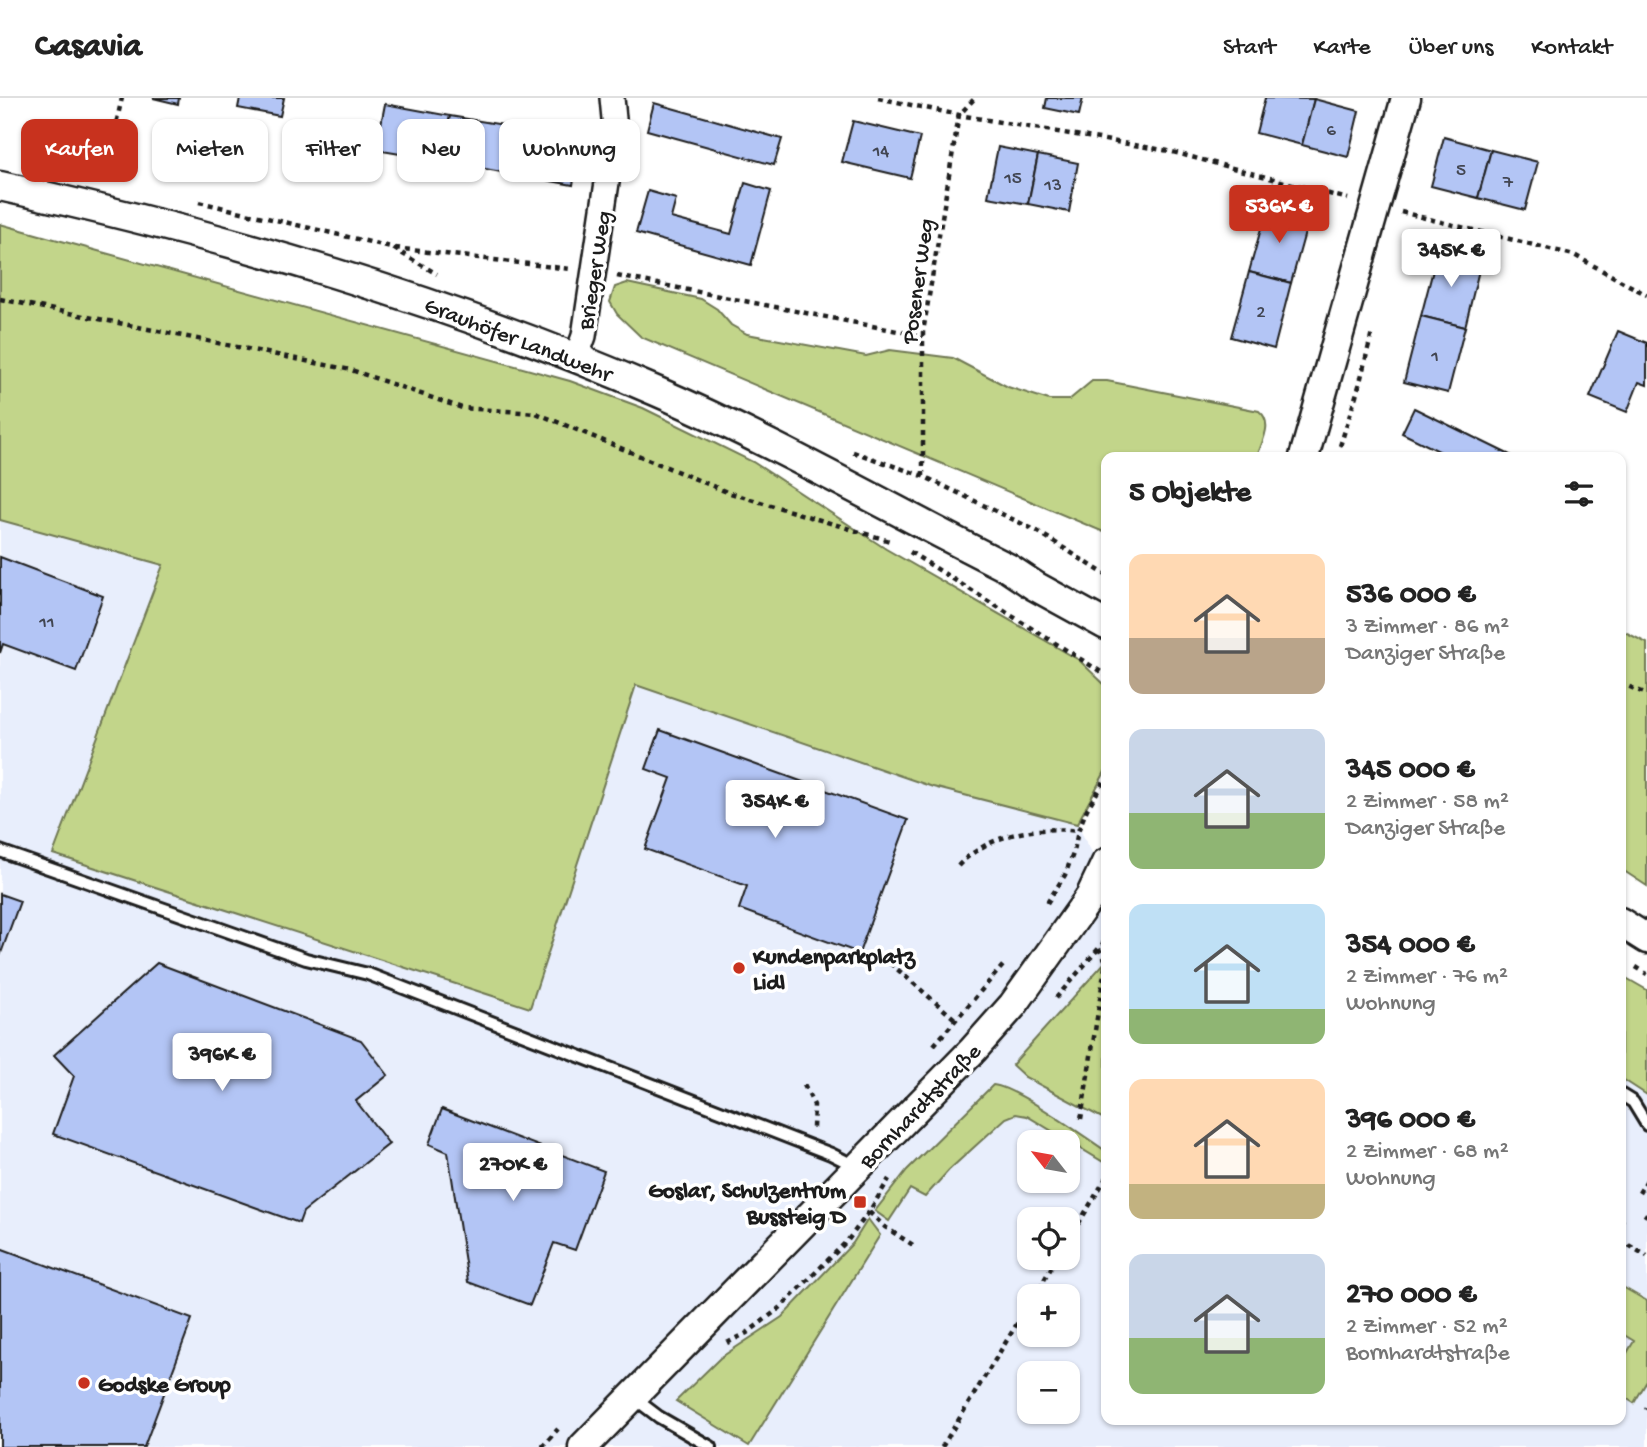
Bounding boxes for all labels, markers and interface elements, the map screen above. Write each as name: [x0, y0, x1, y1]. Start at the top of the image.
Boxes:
text: Casavia: [35, 29, 142, 67]
text: Start: [1223, 34, 1275, 63]
text: Karte: [1313, 34, 1371, 63]
text: Über uns: [1409, 34, 1493, 63]
text: Kontakt: [1531, 34, 1612, 63]
chip: Kaufen: [21, 119, 138, 182]
chip: Mieten: [152, 119, 268, 182]
chip: Filter: [282, 119, 383, 182]
chip: Neu: [397, 119, 485, 182]
chip: Wohnung: [499, 119, 640, 182]
house number: 6: [1326, 120, 1336, 143]
house number: 14: [872, 141, 889, 164]
house number: 5: [1456, 160, 1466, 183]
house number: 15: [1003, 168, 1022, 191]
house number: 7: [1502, 172, 1514, 195]
house number: 13: [1043, 175, 1062, 198]
pin: 536K €: [1222, 186, 1336, 245]
text: 536K €: [1245, 194, 1313, 221]
street label: Brieger Weg: [574, 209, 619, 333]
street label: Posener Weg: [897, 217, 942, 347]
pin: 345K €: [1394, 230, 1508, 289]
text: 345K €: [1418, 238, 1484, 265]
street label: Grauhöfer Landwehr: [420, 293, 617, 390]
house number: 2: [1256, 302, 1266, 325]
house number: 1: [1430, 346, 1439, 369]
icon: filters: [1560, 475, 1598, 513]
text: 5 Objekte: [1129, 477, 1251, 512]
text: 536 000 €: [1346, 579, 1476, 614]
icon: home: [1185, 582, 1269, 666]
house number: 11: [38, 612, 55, 635]
text: 3 Zimmer · 86 m²: [1346, 614, 1509, 641]
text: Danziger Straße: [1346, 641, 1505, 668]
text: 345 000 €: [1346, 754, 1475, 789]
icon: home: [1185, 757, 1269, 841]
pin: 354K €: [718, 780, 832, 840]
text: 354K €: [742, 789, 808, 816]
text: 2 Zimmer · 58 m²: [1346, 789, 1509, 816]
text: Danziger Straße: [1346, 816, 1505, 843]
text: 354 000 €: [1346, 929, 1475, 964]
icon: home: [1185, 932, 1269, 1016]
place label: Kundenparkplatz Lidl: [752, 945, 917, 998]
marker: Kundenparkplatz Lidl: [731, 960, 747, 976]
text: 2 Zimmer · 76 m²: [1346, 964, 1508, 991]
text: Wohnung: [1346, 991, 1436, 1018]
pin: 396K €: [165, 1034, 279, 1093]
street label: Bornhardtstraße: [854, 1038, 989, 1176]
text: 396K €: [189, 1042, 255, 1069]
text: 396 000 €: [1346, 1104, 1475, 1139]
icon: home: [1185, 1107, 1269, 1191]
north arrow: [1017, 1130, 1080, 1194]
map controls: [1017, 1130, 1080, 1424]
text: 2 Zimmer · 68 m²: [1346, 1139, 1509, 1166]
pin: 270K €: [456, 1144, 570, 1203]
text: 270K €: [479, 1152, 547, 1179]
text: Wohnung: [1346, 1166, 1436, 1193]
place label: Goslar, Schulzentrum Bussteig D: [648, 1179, 847, 1232]
marker: Goslar, Schulzentrum Bussteig D: [852, 1194, 868, 1210]
button: locate: [1017, 1207, 1080, 1270]
text: 270 000 €: [1346, 1279, 1477, 1314]
icon: home: [1185, 1282, 1269, 1366]
button: +: [1017, 1284, 1080, 1347]
text: 2 Zimmer · 52 m²: [1346, 1314, 1508, 1341]
text: Bornhardtstraße: [1346, 1341, 1510, 1368]
button: −: [1017, 1361, 1080, 1424]
place label: Godske Group: [98, 1373, 231, 1400]
marker: Godske Group: [76, 1375, 92, 1391]

